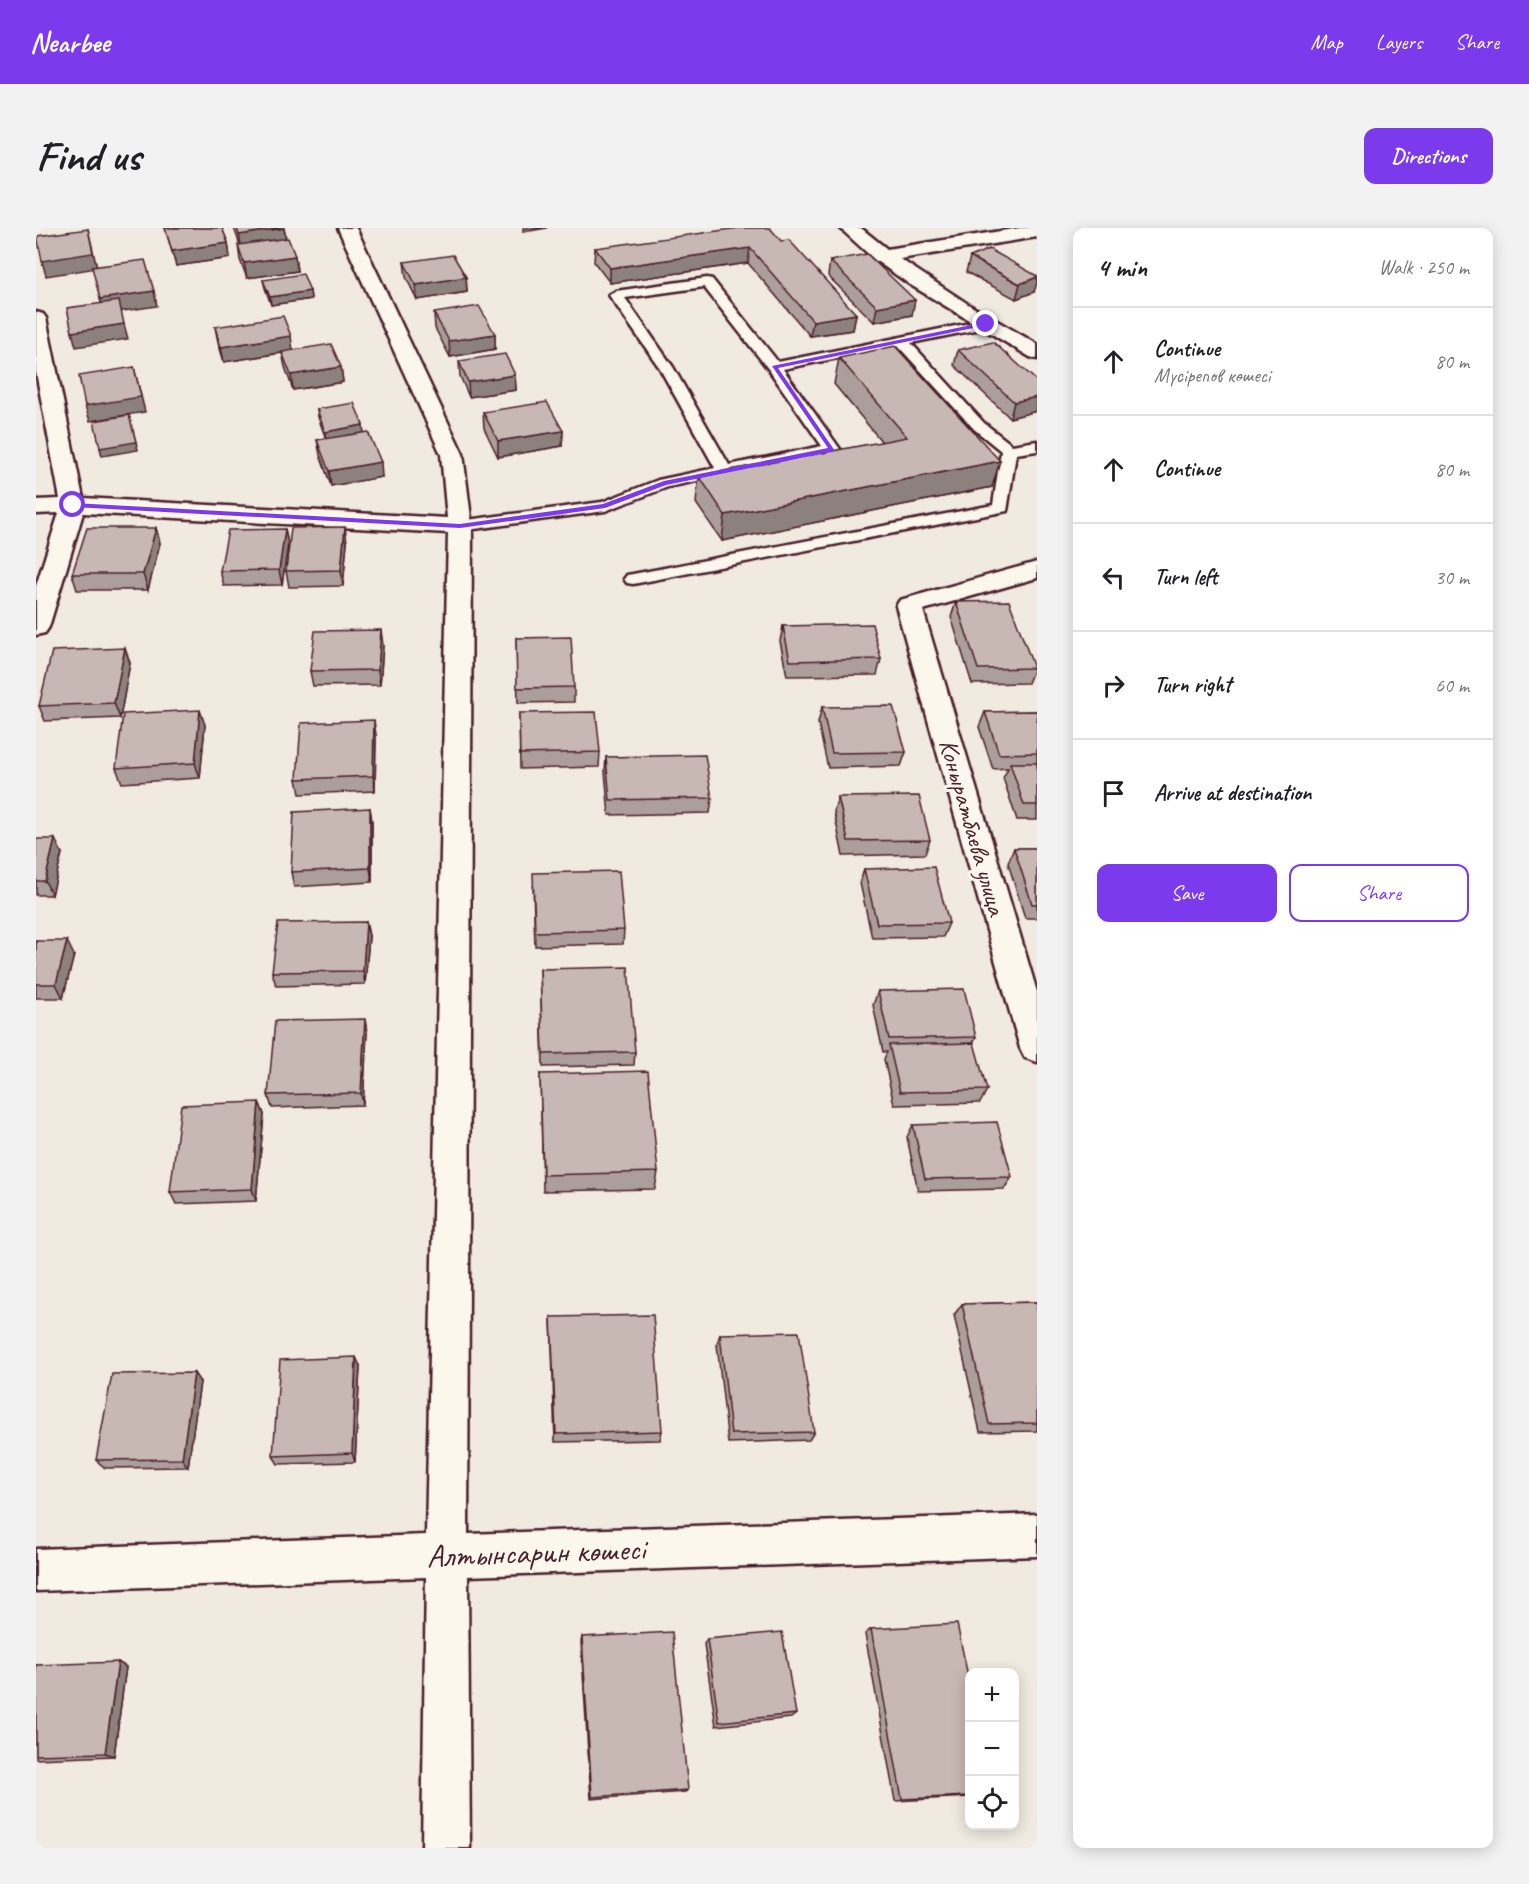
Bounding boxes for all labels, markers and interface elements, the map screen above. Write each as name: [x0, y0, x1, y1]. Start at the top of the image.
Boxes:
text: Nearbee: [30, 25, 110, 60]
text: Map: [1310, 29, 1343, 55]
text: Layers: [1376, 29, 1422, 55]
text: Share: [1455, 29, 1499, 55]
button: Directions: [1364, 128, 1493, 184]
text: Find us: [36, 130, 141, 183]
text: 4 min: [1097, 251, 1147, 284]
text: Walk · 250 m: [1379, 255, 1469, 280]
route end: [972, 310, 998, 336]
text: Continue: [1154, 335, 1220, 363]
icon: ahead: [1097, 345, 1130, 378]
text: 80 m: [1435, 349, 1469, 374]
text: Мүсірепов көшесі: [1154, 363, 1271, 388]
icon: ahead: [1097, 453, 1130, 486]
text: Continue: [1154, 455, 1220, 483]
text: 80 m: [1435, 457, 1469, 482]
route start: [59, 491, 85, 517]
icon: left: [1097, 561, 1130, 594]
text: Turn left: [1154, 563, 1218, 591]
text: 30 m: [1435, 565, 1469, 590]
icon: right: [1097, 669, 1130, 702]
text: Turn right: [1154, 671, 1231, 699]
text: 60 m: [1435, 673, 1469, 698]
street label: Коныратбаева улица: [932, 735, 1014, 921]
icon: arrive: [1097, 777, 1130, 810]
text: Arrive at destination: [1154, 779, 1311, 807]
button: Save: [1097, 864, 1277, 922]
button: Share: [1289, 864, 1469, 922]
street label: Алтынсарин көшесі: [426, 1528, 650, 1577]
map controls: [965, 1668, 1019, 1830]
button: +: [965, 1668, 1019, 1722]
button: −: [965, 1722, 1019, 1776]
button: locate: [965, 1776, 1019, 1830]

